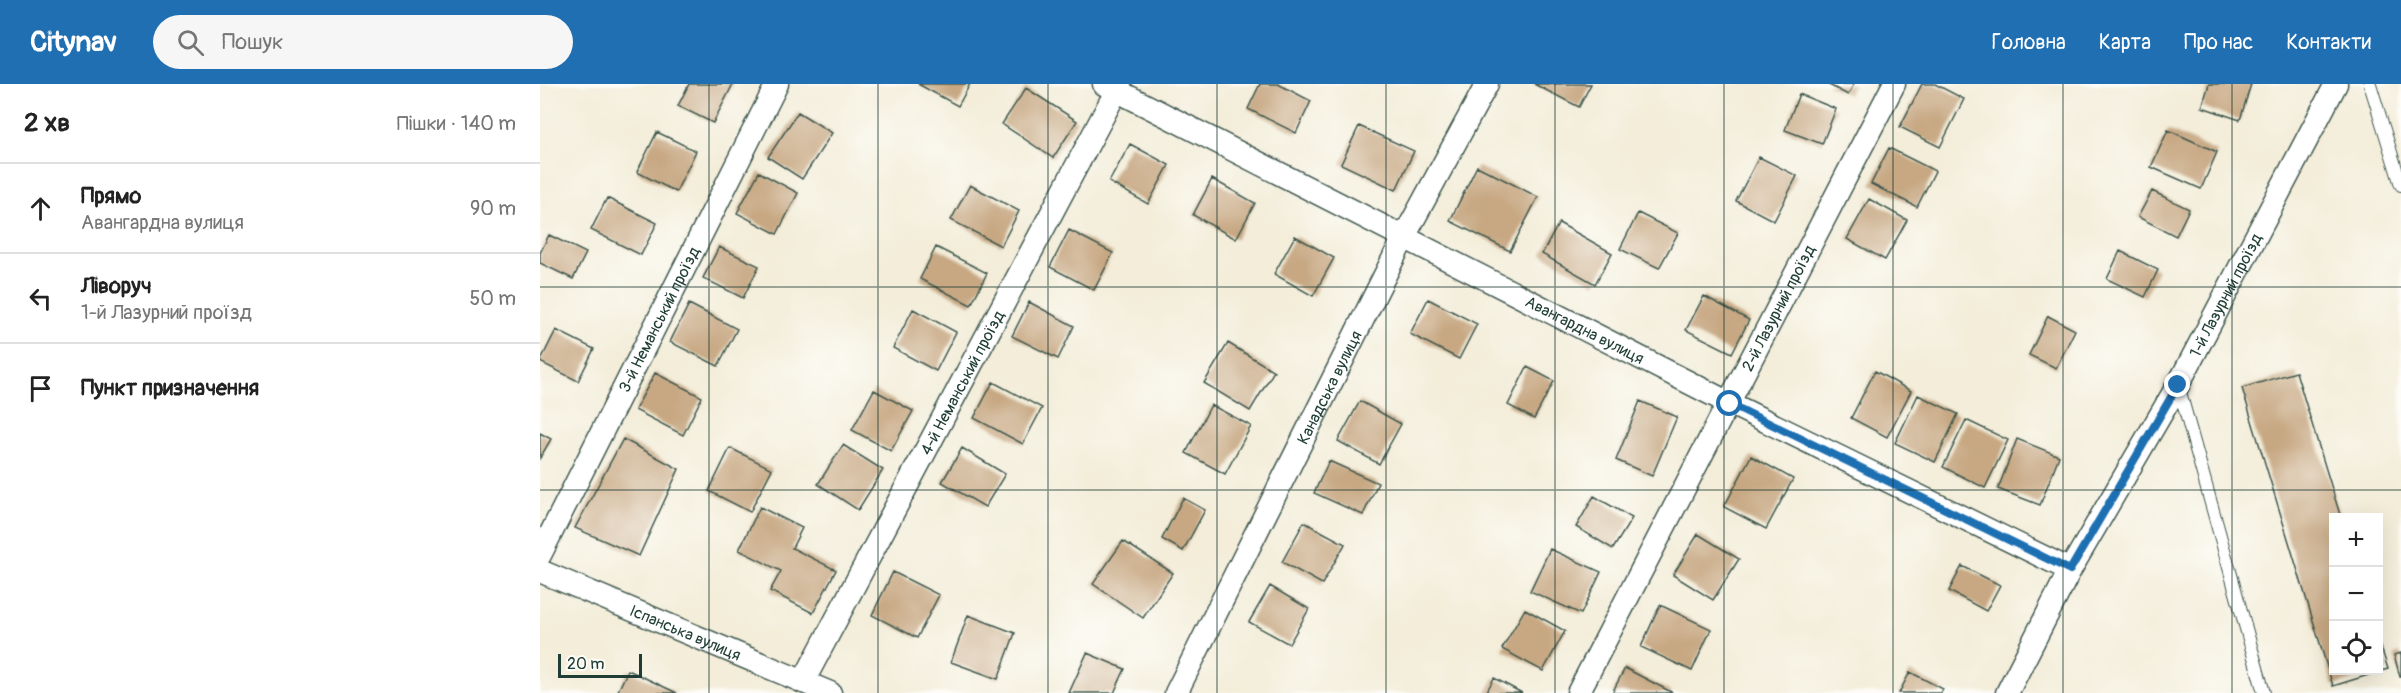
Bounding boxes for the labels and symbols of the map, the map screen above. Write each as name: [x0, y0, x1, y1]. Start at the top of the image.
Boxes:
street label: 1-й Лазурний проїзд: [2185, 230, 2267, 361]
street label: 2-й Лазурний проїзд: [1738, 241, 1820, 375]
street label: 3-й Неманський проїзд: [615, 243, 705, 396]
street label: Авангардна вулиця: [1522, 292, 1647, 369]
street label: 4-й Неманський проїзд: [916, 307, 1009, 459]
street label: Канадська вулиця: [1293, 328, 1367, 448]
route end: [2164, 371, 2190, 397]
route start: [1716, 390, 1742, 416]
street label: Іспанська вулиця: [627, 601, 744, 665]
scale bar: [558, 651, 642, 678]

